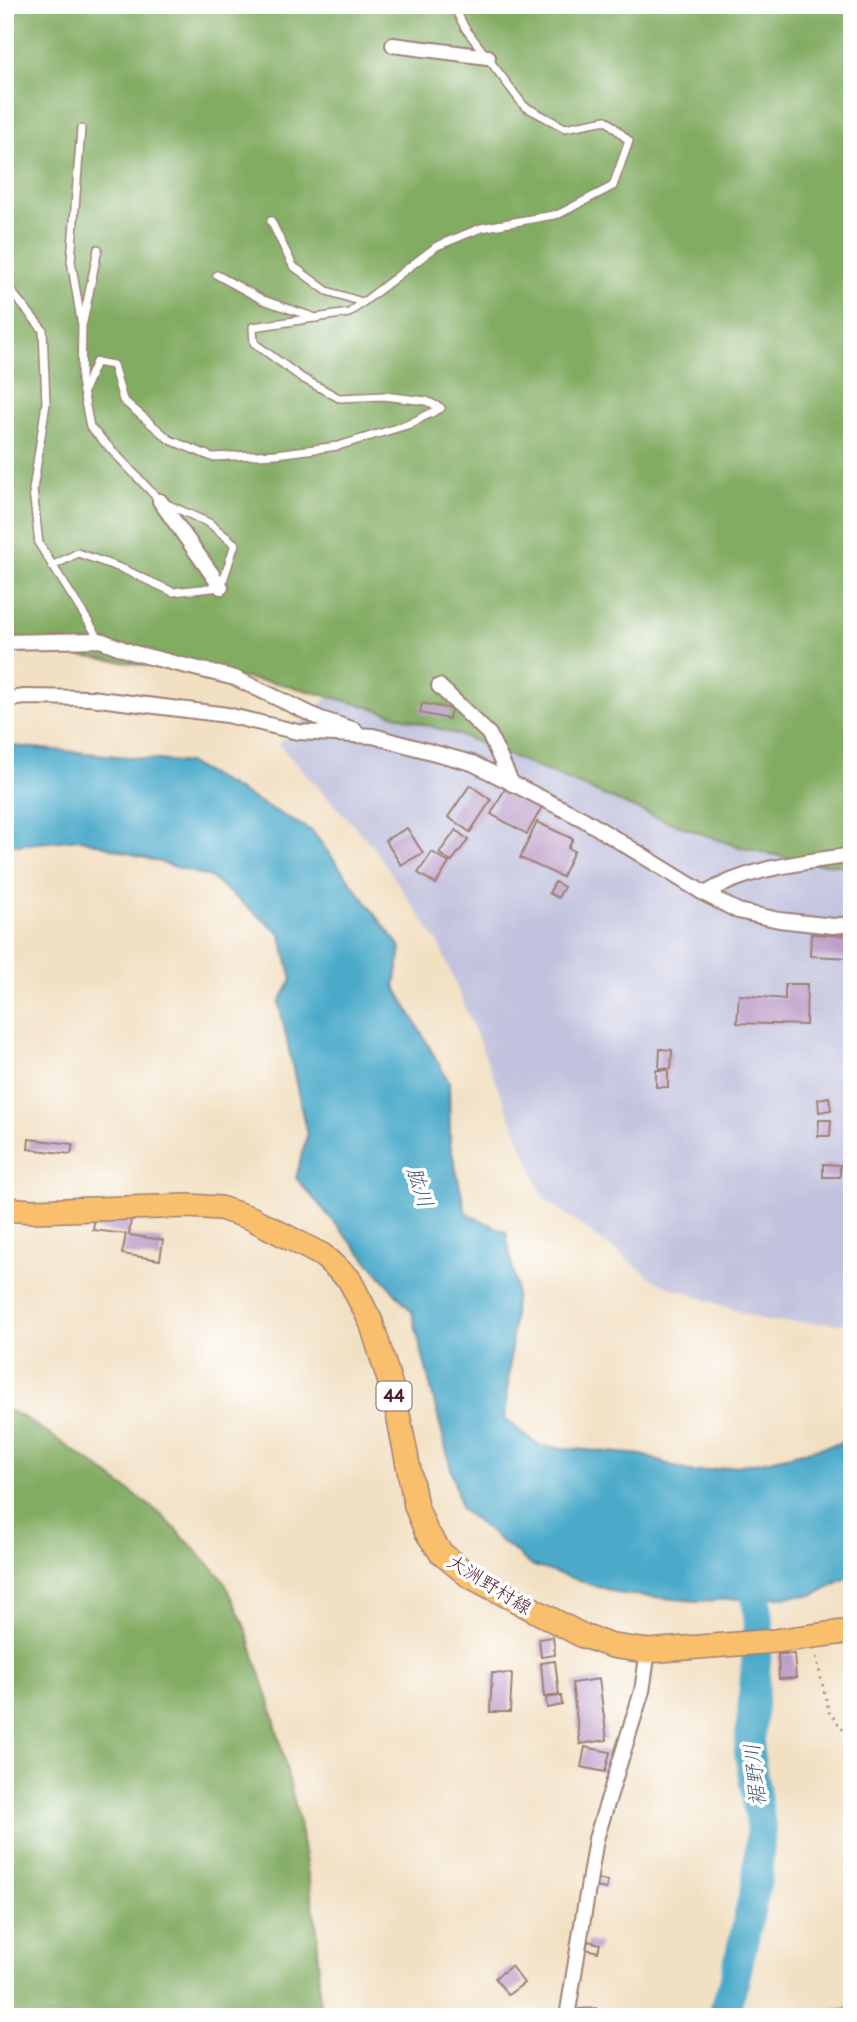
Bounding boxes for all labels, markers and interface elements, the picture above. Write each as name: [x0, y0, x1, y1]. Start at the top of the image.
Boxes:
water label: 肱川: [400, 1163, 439, 1211]
road number: 44: [376, 1381, 412, 1410]
street label: 大洲野村線: [443, 1549, 536, 1620]
water label: 裾野川: [739, 1742, 772, 1808]

